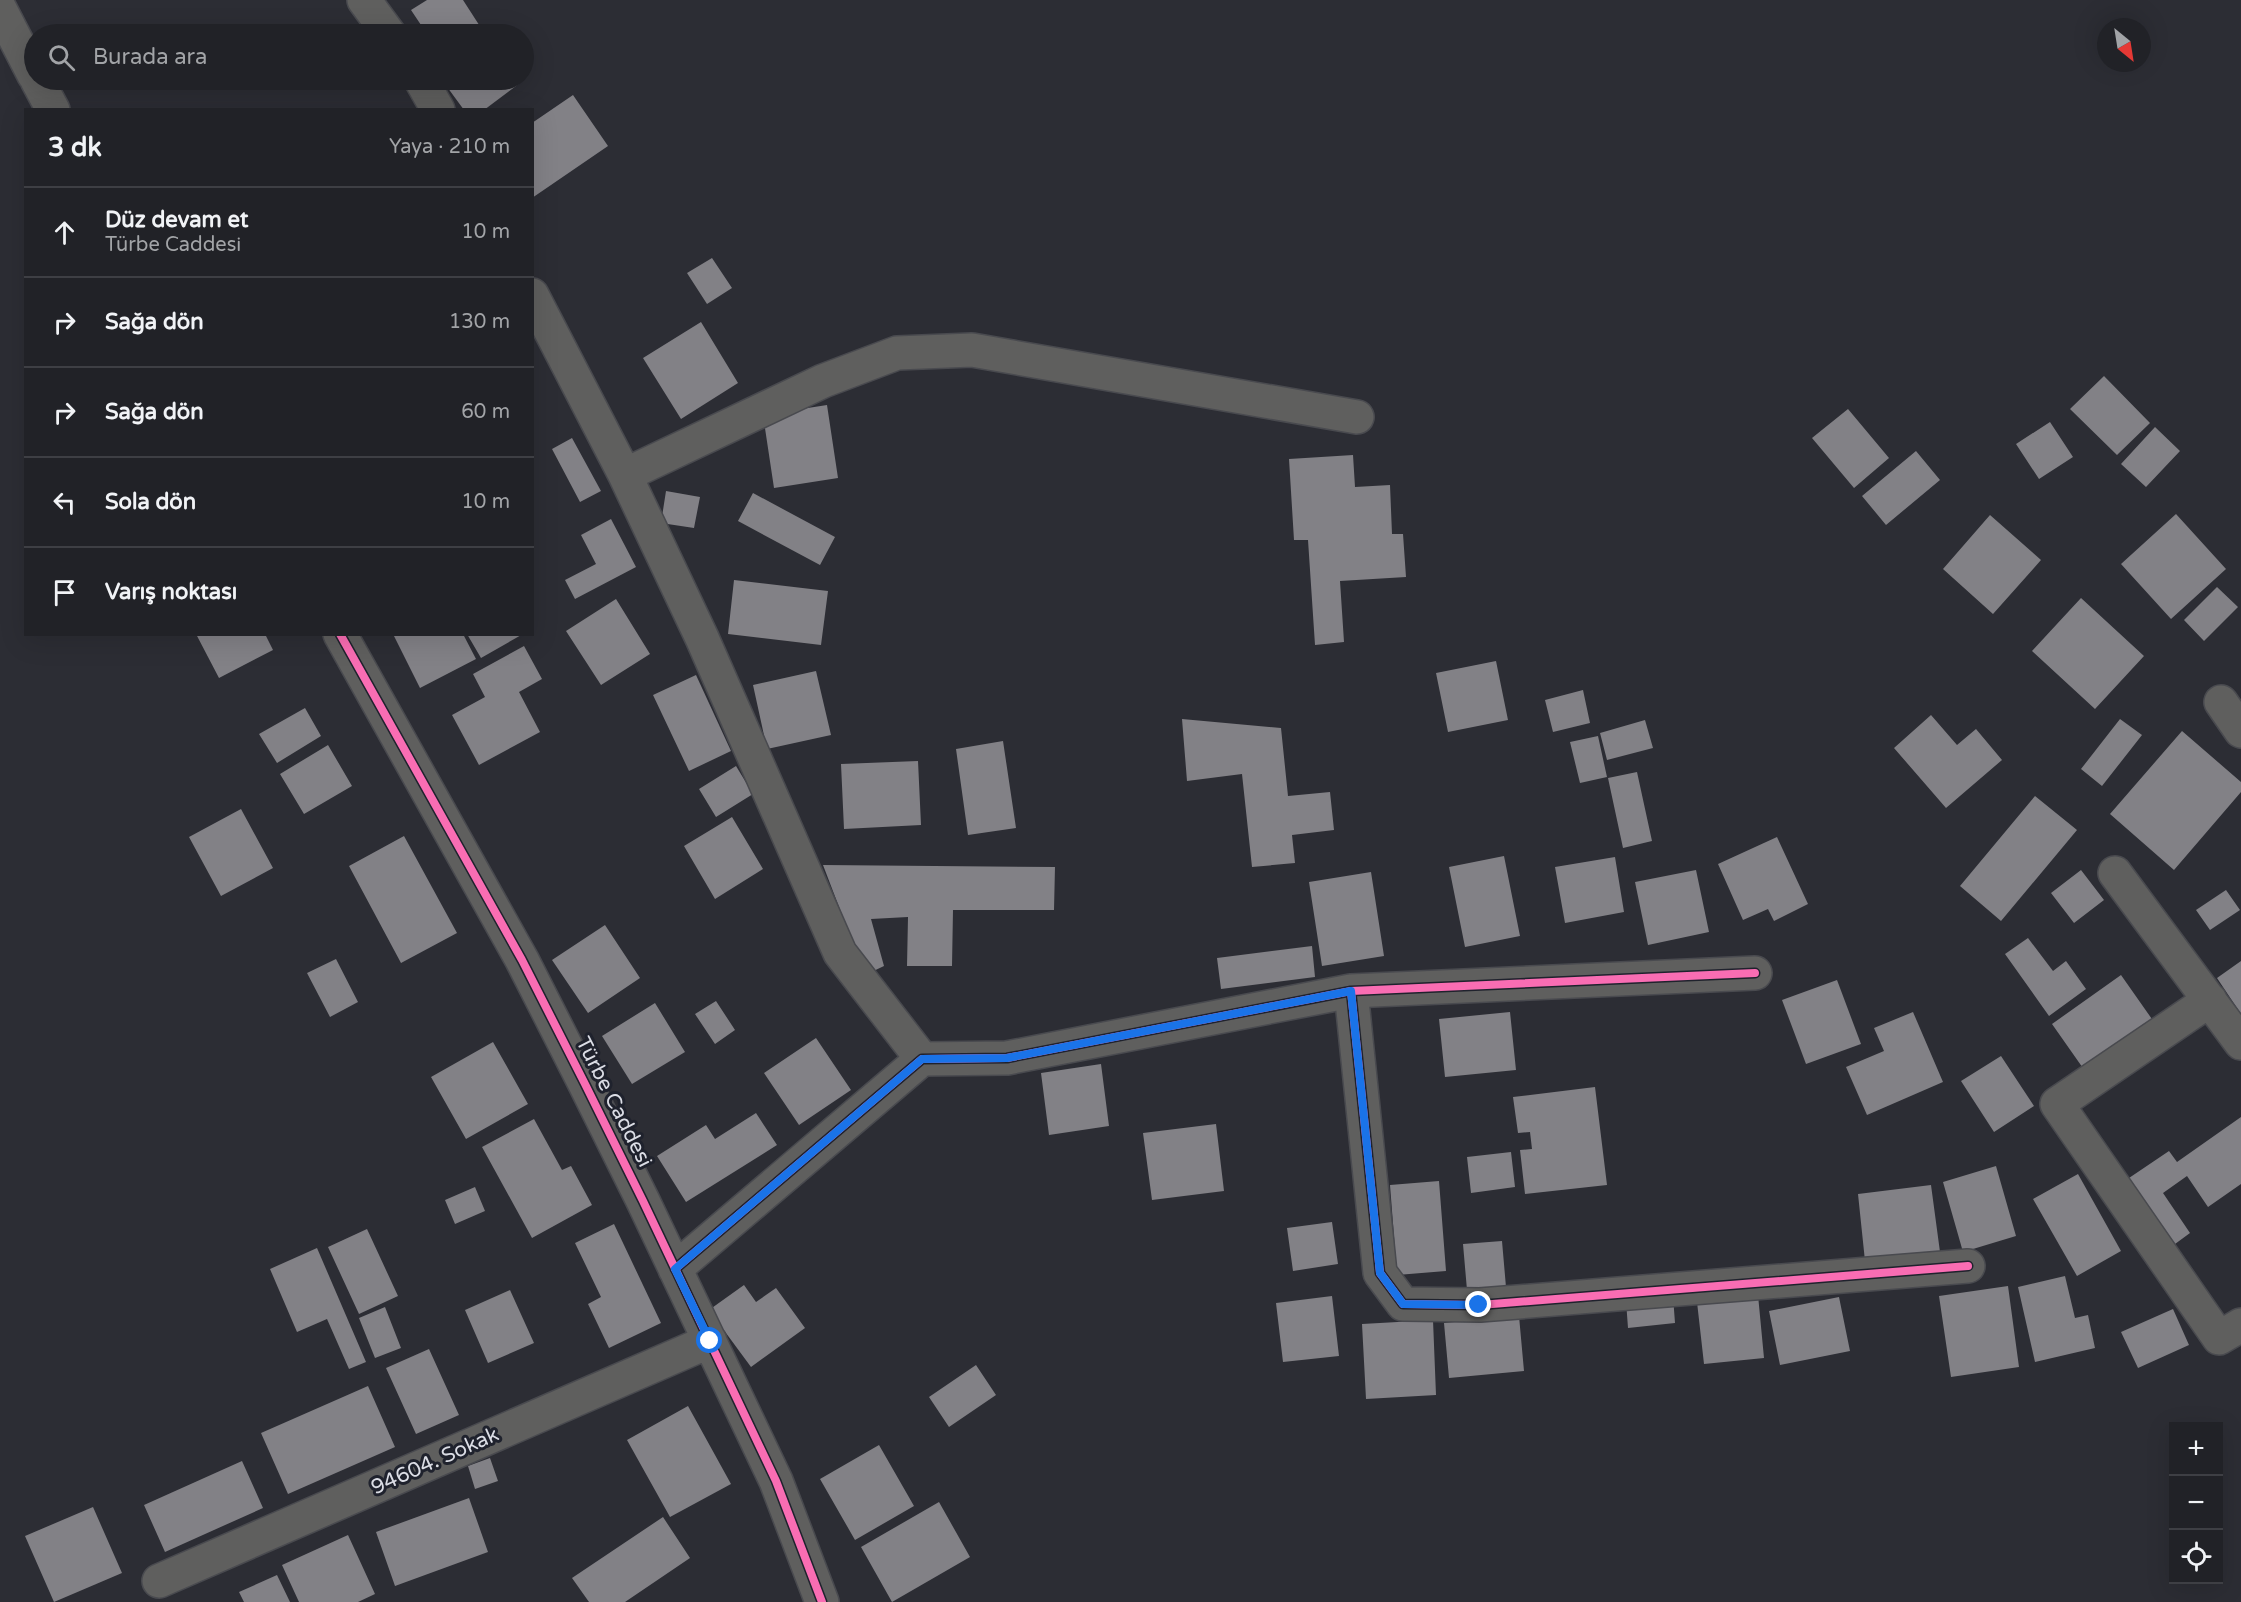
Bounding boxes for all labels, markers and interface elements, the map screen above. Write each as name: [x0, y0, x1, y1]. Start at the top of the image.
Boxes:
north arrow: [2097, 18, 2151, 72]
search box: [24, 24, 534, 90]
icon: search: [45, 41, 78, 74]
text: Burada ara: [93, 44, 207, 70]
text: 3 dk: [48, 132, 102, 163]
text: Yaya · 210 m: [389, 135, 510, 159]
text: Düz devam et: [105, 207, 248, 233]
icon: ahead: [48, 216, 81, 249]
text: 10 m: [461, 220, 510, 244]
text: Türbe Caddesi: [105, 233, 241, 257]
icon: right: [48, 306, 81, 339]
text: Sağa dön: [105, 309, 204, 335]
text: 130 m: [449, 310, 510, 334]
icon: right: [48, 396, 81, 429]
text: Sağa dön: [105, 399, 204, 425]
text: 60 m: [461, 400, 510, 424]
icon: left: [48, 486, 81, 519]
text: Sola dön: [105, 489, 196, 515]
text: 10 m: [461, 490, 510, 514]
icon: arrive: [48, 576, 81, 609]
text: Varış noktası: [105, 579, 237, 605]
street label: Türbe Caddesi: [570, 1033, 658, 1171]
route end: [1465, 1291, 1491, 1317]
route start: [696, 1327, 722, 1353]
street label: 94604. Sokak: [367, 1422, 503, 1500]
map controls: [2169, 1422, 2223, 1584]
button: +: [2169, 1422, 2223, 1476]
button: −: [2169, 1476, 2223, 1530]
button: locate: [2169, 1530, 2223, 1584]

